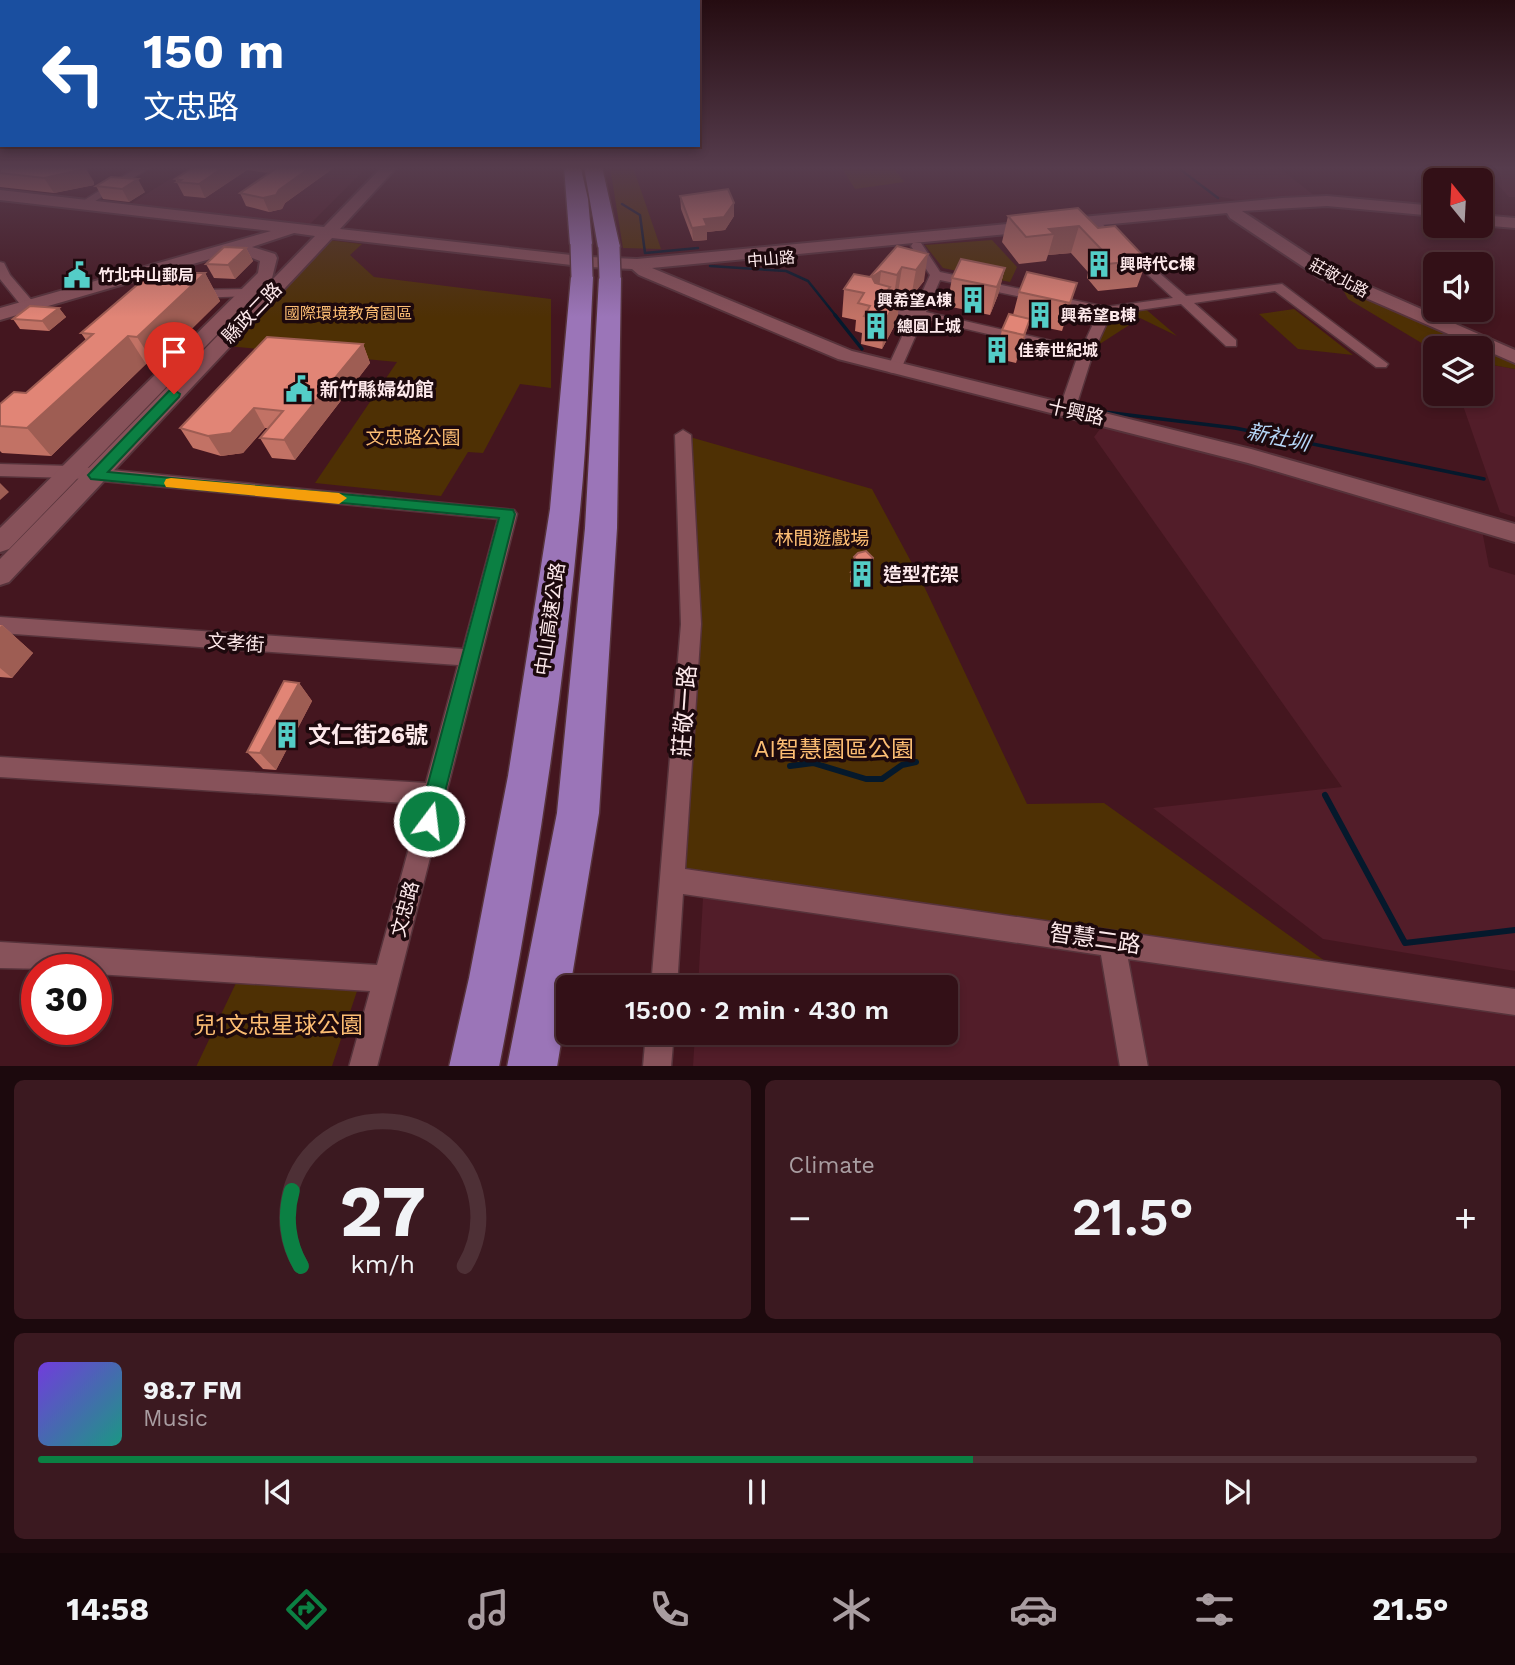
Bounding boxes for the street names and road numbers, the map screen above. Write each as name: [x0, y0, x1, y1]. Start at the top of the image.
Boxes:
street label: 中山路: [746, 247, 796, 271]
street label: 莊敬北路: [1306, 255, 1372, 301]
street label: 縣政二路: [217, 278, 287, 348]
street label: 十興路: [1046, 394, 1106, 430]
street label: 中山高速公路: [531, 561, 569, 677]
street label: 文孝街: [207, 630, 265, 656]
street label: 莊敬一路: [668, 664, 702, 758]
street label: 文忠路: [387, 878, 423, 940]
street label: 智慧二路: [1048, 919, 1142, 959]

